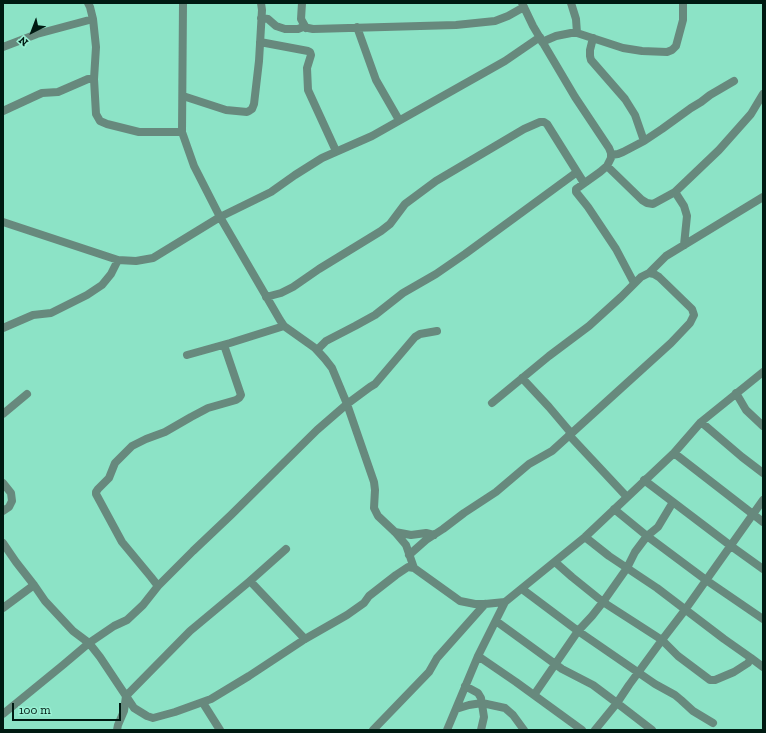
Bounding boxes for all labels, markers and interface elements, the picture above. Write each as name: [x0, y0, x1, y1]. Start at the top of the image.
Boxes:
north arrow: [12, 12, 52, 52]
text: N: [16, 34, 31, 49]
scale bar: [14, 695, 123, 721]
text: 100 m: [19, 703, 51, 717]

